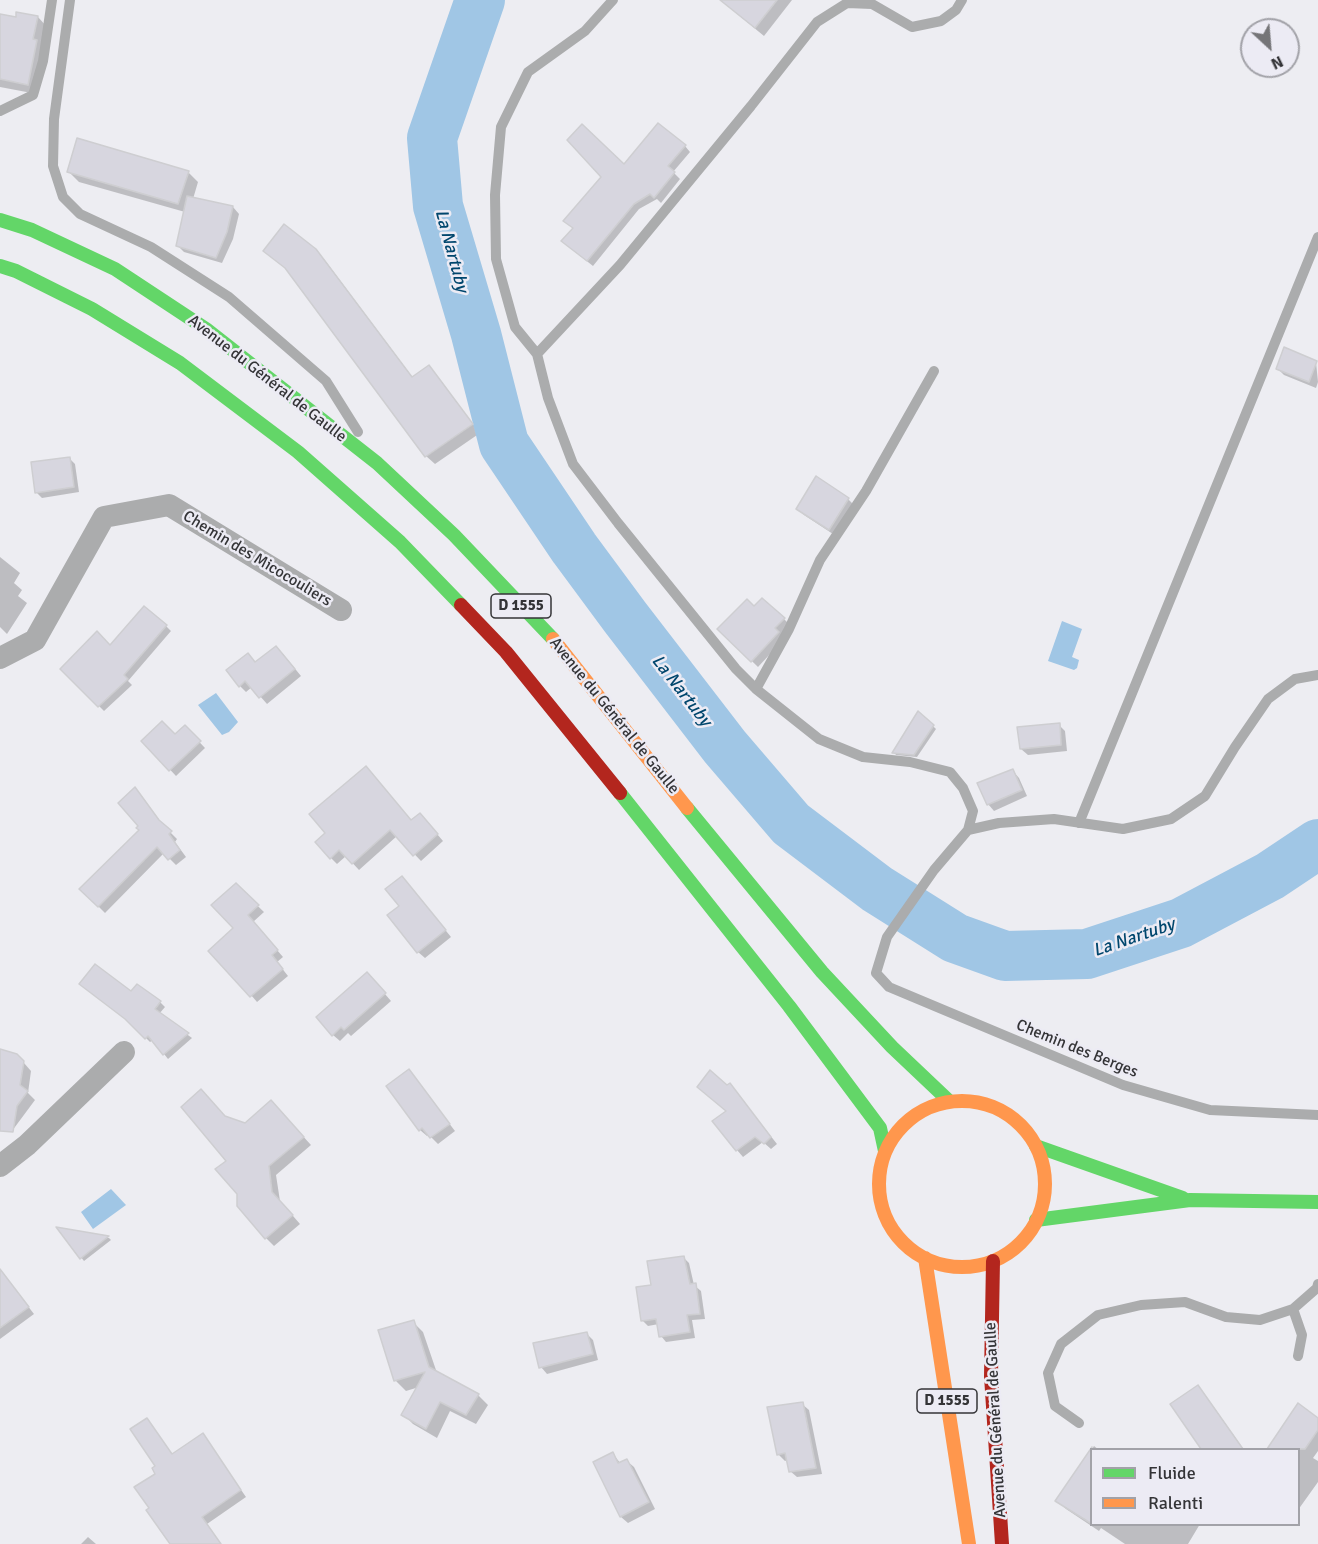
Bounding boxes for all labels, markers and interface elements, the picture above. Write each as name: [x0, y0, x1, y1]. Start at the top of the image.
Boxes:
north arrow: [1240, 18, 1300, 78]
text: N: [1268, 51, 1286, 74]
water label: La Nartuby: [430, 207, 472, 295]
street label: Avenue du Général de Gaulle: [184, 311, 350, 447]
street label: Chemin des Micocouliers: [179, 507, 335, 611]
road number: D 1555: [491, 594, 551, 618]
street label: Avenue du Général de Gaulle: [545, 634, 683, 798]
water label: La Nartuby: [646, 651, 716, 731]
water label: La Nartuby: [1090, 914, 1178, 962]
street label: Chemin des Berges: [1013, 1016, 1141, 1082]
street label: Avenue du Général de Gaulle: [981, 1322, 1011, 1518]
road number: D 1555: [917, 1389, 977, 1413]
legend: [1090, 1448, 1300, 1526]
text: Fluide: [1148, 1462, 1196, 1484]
text: Ralenti: [1148, 1492, 1203, 1514]

